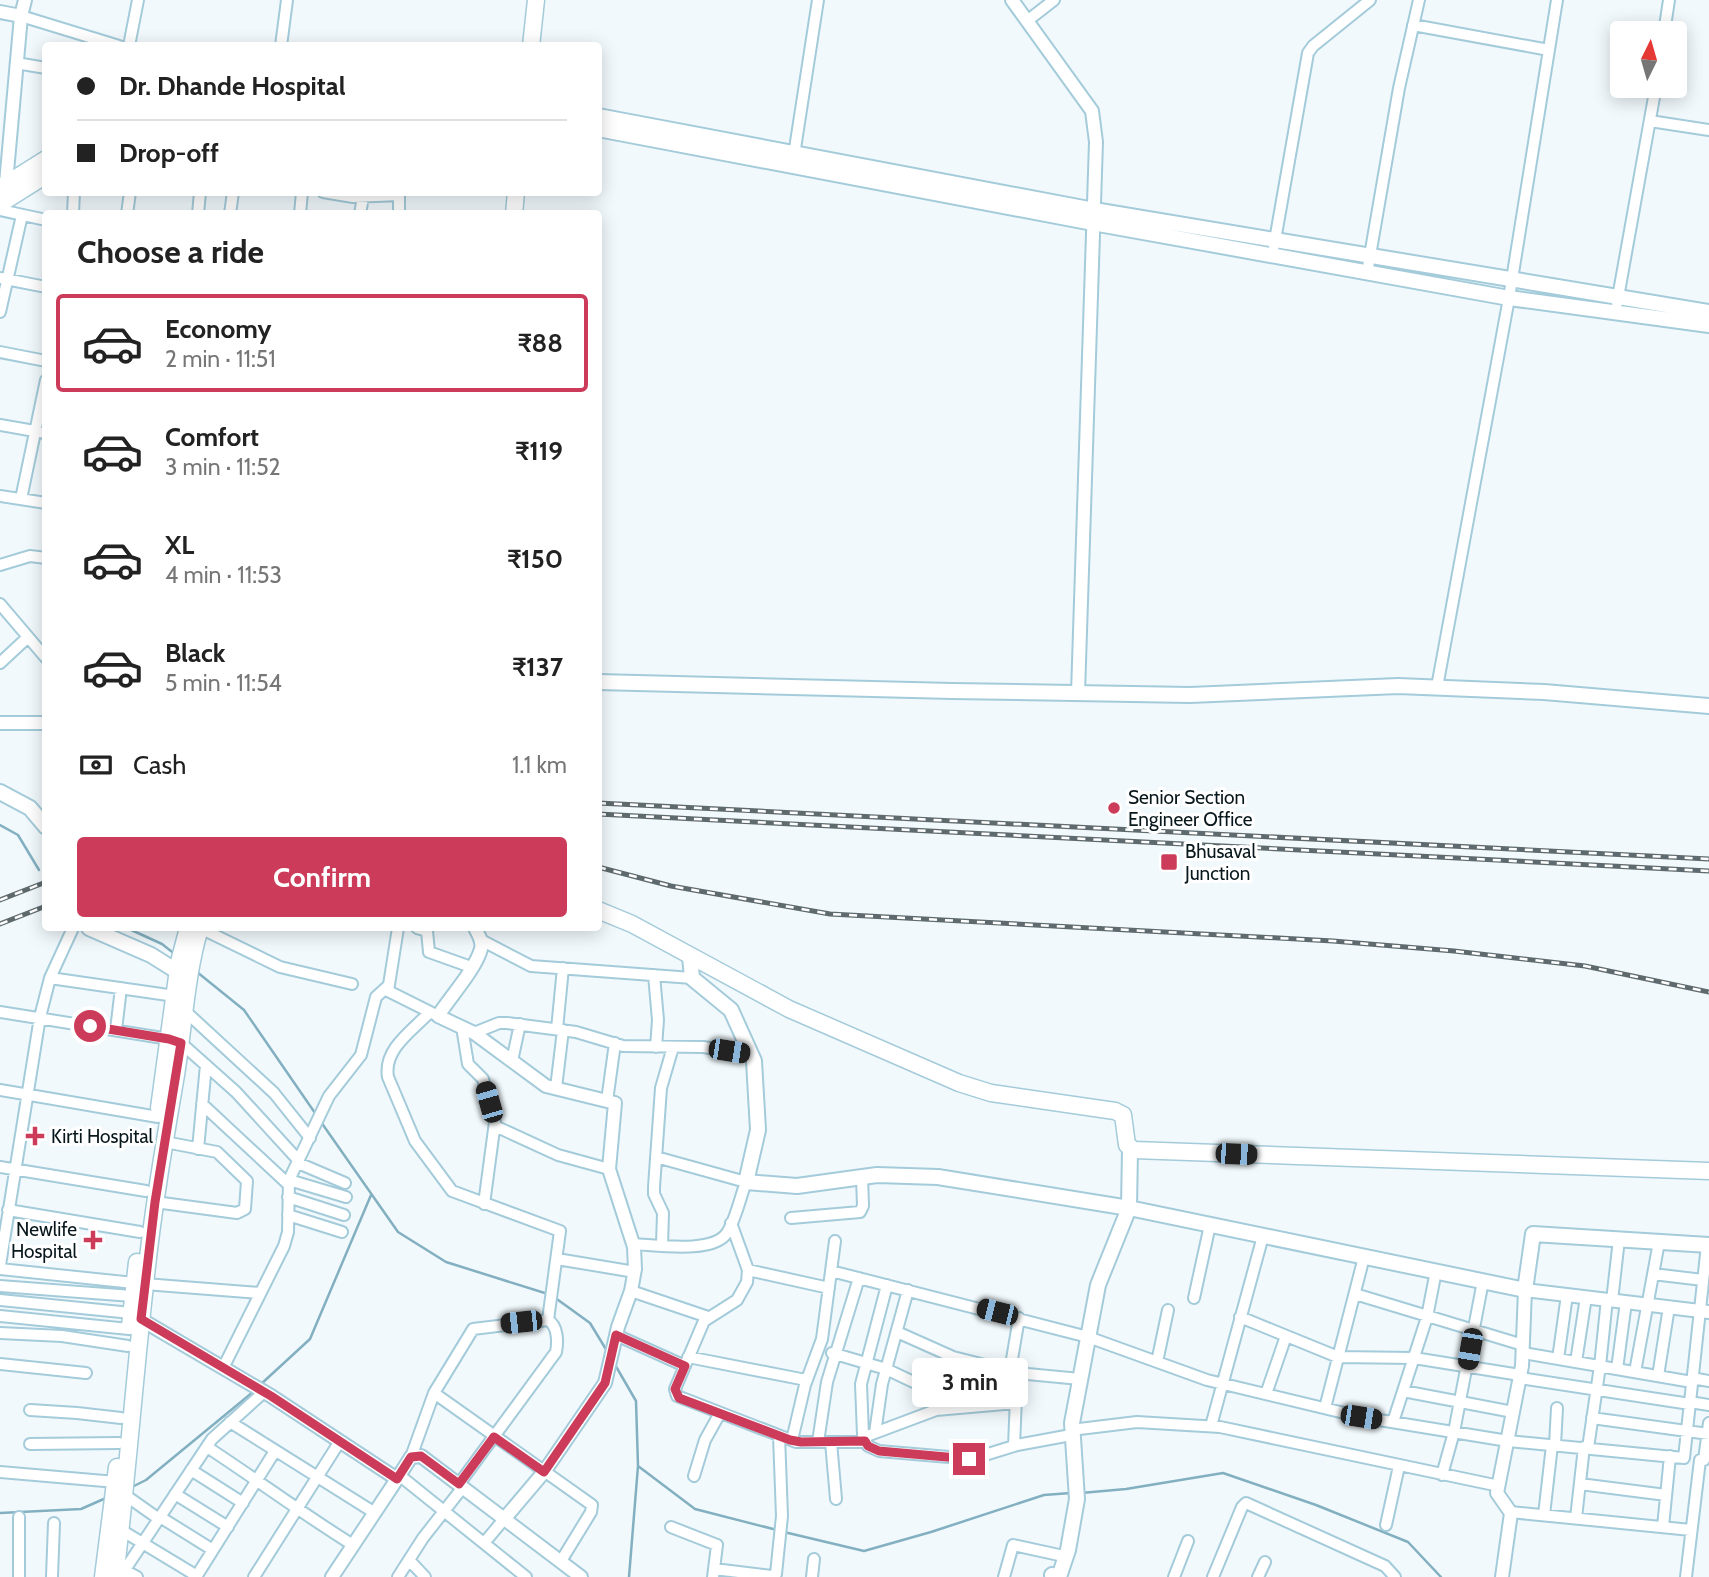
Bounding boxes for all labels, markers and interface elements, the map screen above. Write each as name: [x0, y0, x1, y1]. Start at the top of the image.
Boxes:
north arrow: [1610, 21, 1687, 98]
map controls: [1610, 21, 1687, 98]
text: Dr. Dhande Hospital: [119, 70, 346, 102]
text: Drop-off: [119, 137, 219, 169]
text: Choose a ride: [77, 232, 264, 271]
icon: car: [81, 312, 144, 375]
text: Economy: [165, 313, 271, 345]
text: ₹88: [517, 327, 563, 359]
text: 2 min · 11:51: [165, 345, 276, 373]
icon: car: [81, 420, 144, 483]
text: Comfort: [165, 421, 259, 453]
text: ₹119: [515, 435, 563, 467]
text: 3 min · 11:52: [165, 453, 281, 481]
icon: car: [81, 528, 144, 591]
text: XL: [165, 529, 194, 561]
text: ₹150: [507, 543, 563, 575]
text: 4 min · 11:53: [165, 561, 282, 589]
icon: car: [81, 636, 144, 699]
text: Black: [165, 637, 225, 669]
text: ₹137: [512, 651, 563, 683]
text: 5 min · 11:54: [165, 669, 282, 697]
icon: cash: [77, 746, 115, 784]
text: Cash: [133, 749, 186, 781]
text: 1.1 km: [512, 751, 567, 779]
place label: Senior Section Engineer Office: [1128, 786, 1253, 831]
marker: Senior Section Engineer Office: [1106, 800, 1122, 816]
button: Confirm: [77, 837, 567, 917]
place label: Bhusaval Junction: [1184, 840, 1256, 885]
marker: Bhusaval Junction: [1159, 852, 1179, 872]
route start: [74, 1010, 106, 1042]
car: [707, 1037, 752, 1065]
car: [474, 1079, 505, 1125]
place label: Kirti Hospital: [51, 1125, 154, 1148]
marker: Kirti Hospital: [25, 1126, 45, 1146]
car: [1215, 1143, 1258, 1165]
place label: Newlife Hospital: [11, 1218, 78, 1263]
marker: Newlife Hospital: [83, 1230, 103, 1250]
car: [975, 1297, 1020, 1327]
car: [500, 1309, 543, 1335]
car: [1457, 1326, 1484, 1372]
callout: 3 min: [911, 1358, 1027, 1406]
text: 3 min: [942, 1368, 998, 1396]
car: [1339, 1403, 1384, 1431]
route end: [953, 1443, 985, 1475]

